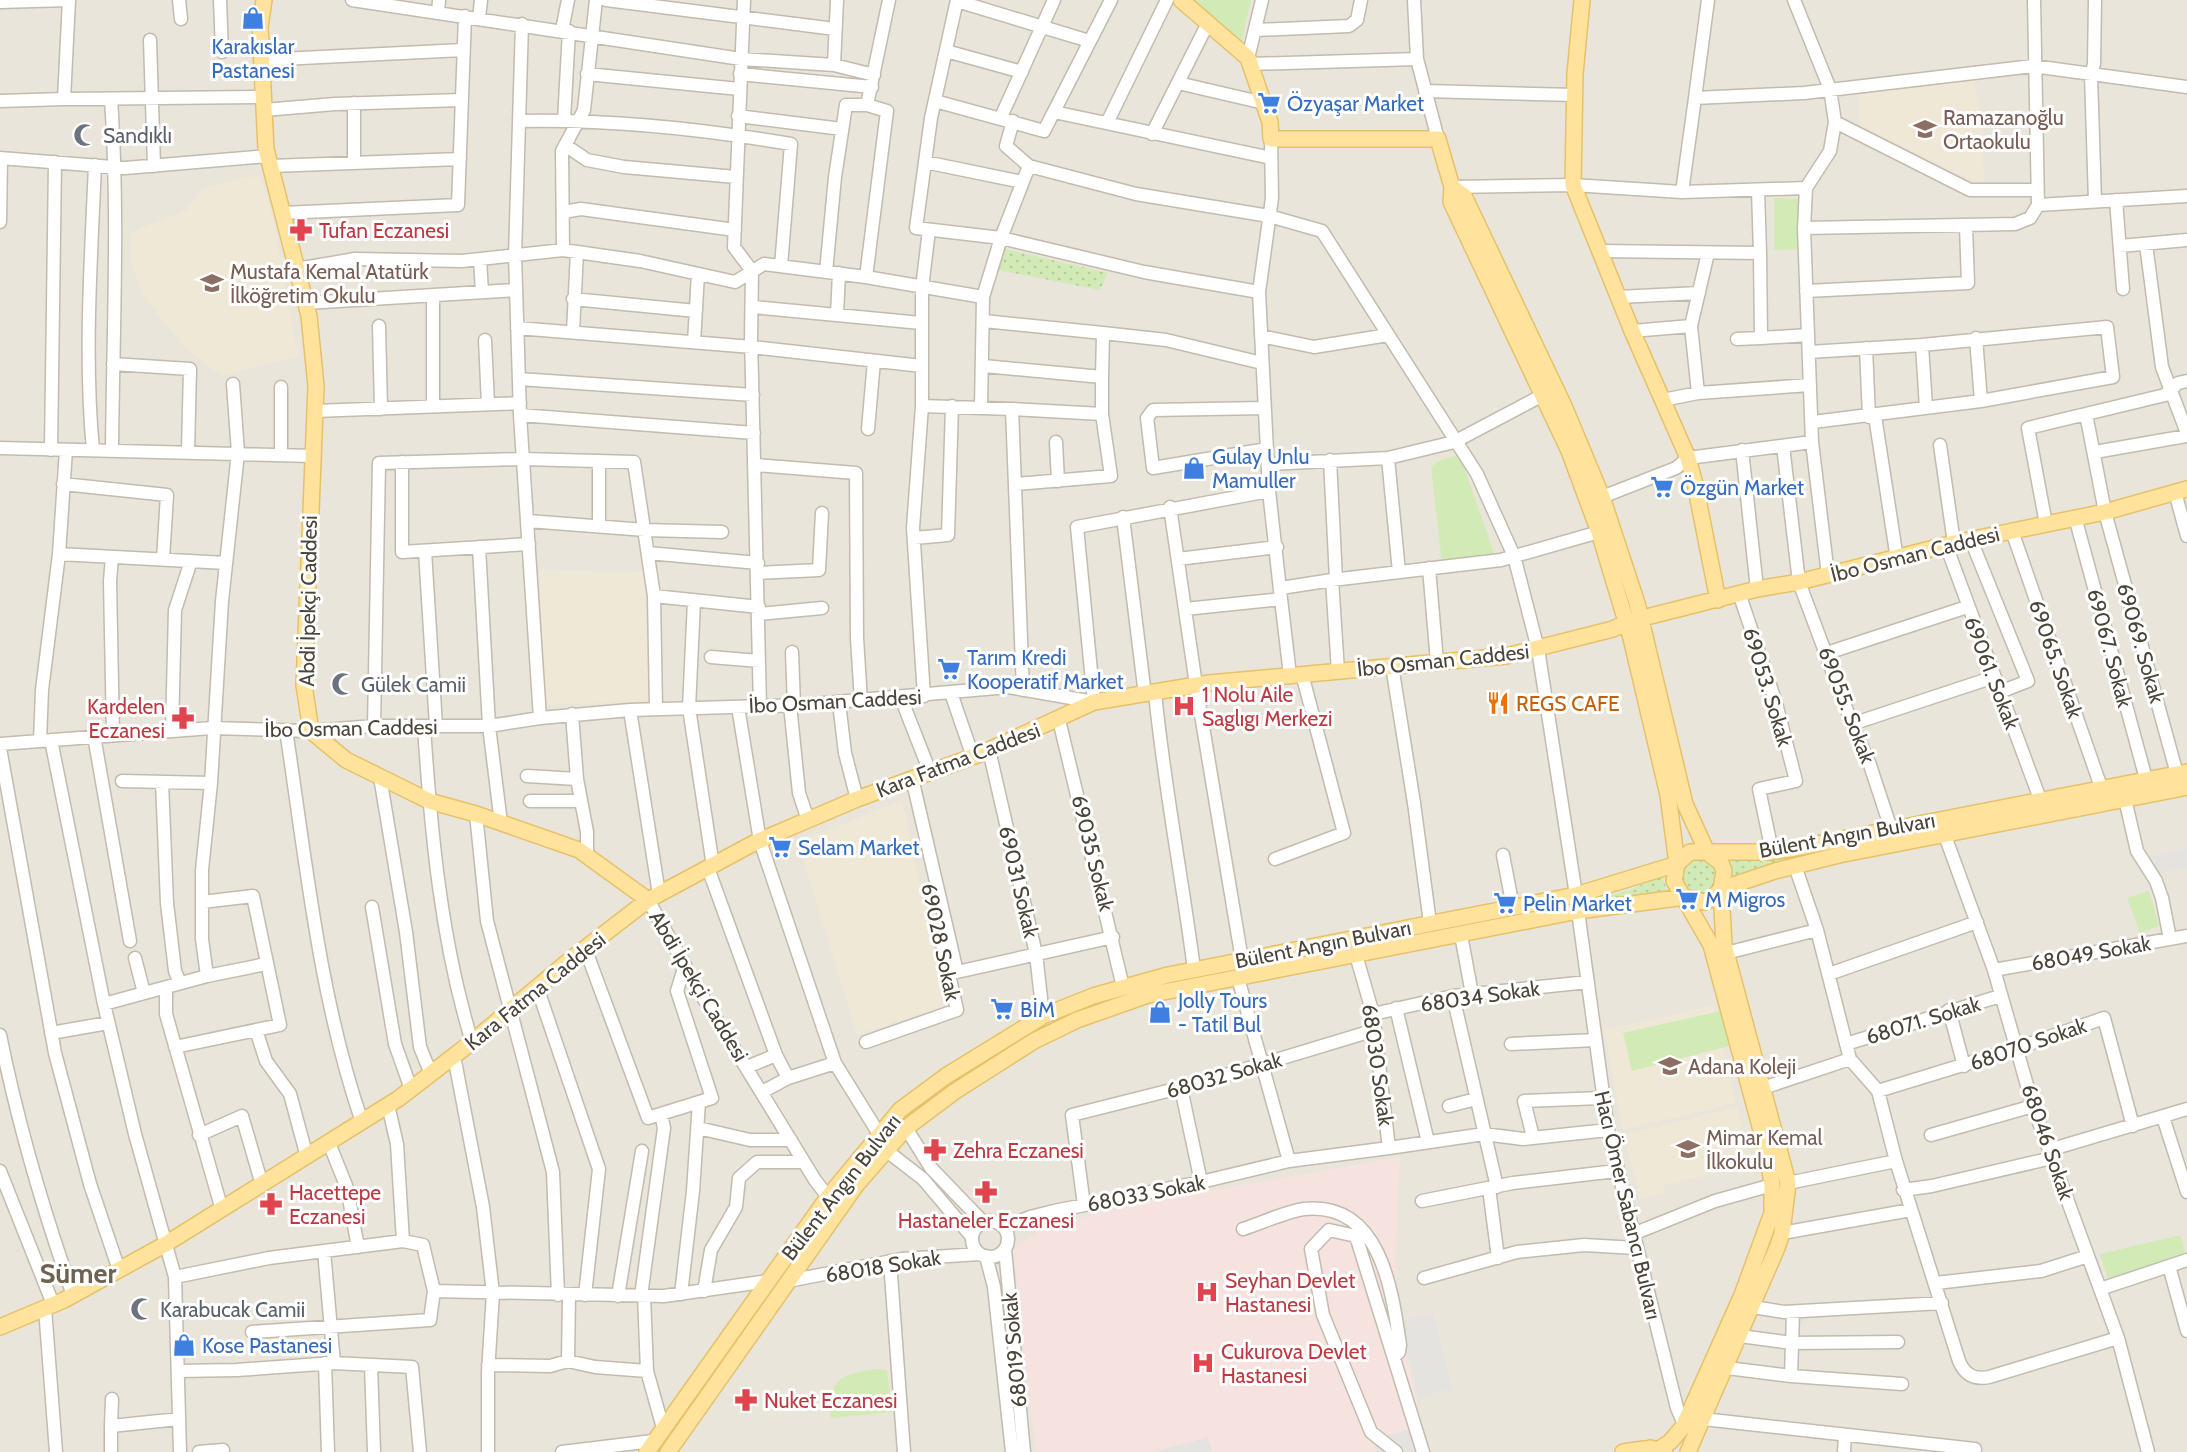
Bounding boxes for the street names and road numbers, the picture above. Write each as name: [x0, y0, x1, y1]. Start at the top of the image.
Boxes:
street label: Abdi İpekçi Caddesi: [294, 515, 322, 687]
street label: İbo Osman Caddesi: [1828, 521, 2002, 587]
street label: 69069. Sokak: [2112, 580, 2170, 706]
street label: 69067. Sokak: [2082, 586, 2138, 711]
street label: 69065. Sokak: [2024, 597, 2088, 722]
street label: 69061. Sokak: [1959, 613, 2025, 733]
street label: 69053. Sokak: [1738, 625, 1798, 750]
street label: İbo Osman Caddesi: [1356, 639, 1530, 681]
street label: 69055. Sokak: [1813, 643, 1881, 767]
street label: İbo Osman Caddesi: [748, 684, 922, 718]
street label: İbo Osman Caddesi: [264, 714, 438, 742]
street label: Kara Fatma Caddesi: [873, 717, 1043, 803]
street label: 69035 Sokak: [1067, 792, 1120, 914]
street label: Bülent Angın Bulvarı: [1757, 807, 1937, 863]
street label: 69031 Sokak: [994, 824, 1044, 941]
street label: 69028 Sokak: [916, 881, 966, 1004]
street label: Abdi İpekçi Caddesi: [644, 906, 754, 1066]
street label: Bülent Angın Bulvarı: [1233, 915, 1413, 973]
street label: Kara Fatma Caddesi: [460, 927, 610, 1055]
street label: 68049 Sokak: [2029, 930, 2153, 976]
street label: 68034 Sokak: [1419, 975, 1542, 1017]
street label: 68071. Sokak: [1863, 991, 1984, 1049]
street label: 68030 Sokak: [1357, 1003, 1399, 1128]
street label: 68070 Sokak: [1967, 1012, 2090, 1076]
street label: 68032 Sokak: [1163, 1046, 1285, 1103]
street label: 68046 Sokak: [2017, 1081, 2080, 1204]
street label: Hacı Ömer Sabancı Bulvarı: [1589, 1088, 1667, 1322]
street label: Bülent Angın Bulvarı: [776, 1109, 906, 1265]
street label: 68033 Sokak: [1085, 1169, 1208, 1217]
street label: 68018 Sokak: [824, 1244, 943, 1287]
street label: 68019 Sokak: [996, 1291, 1031, 1409]

